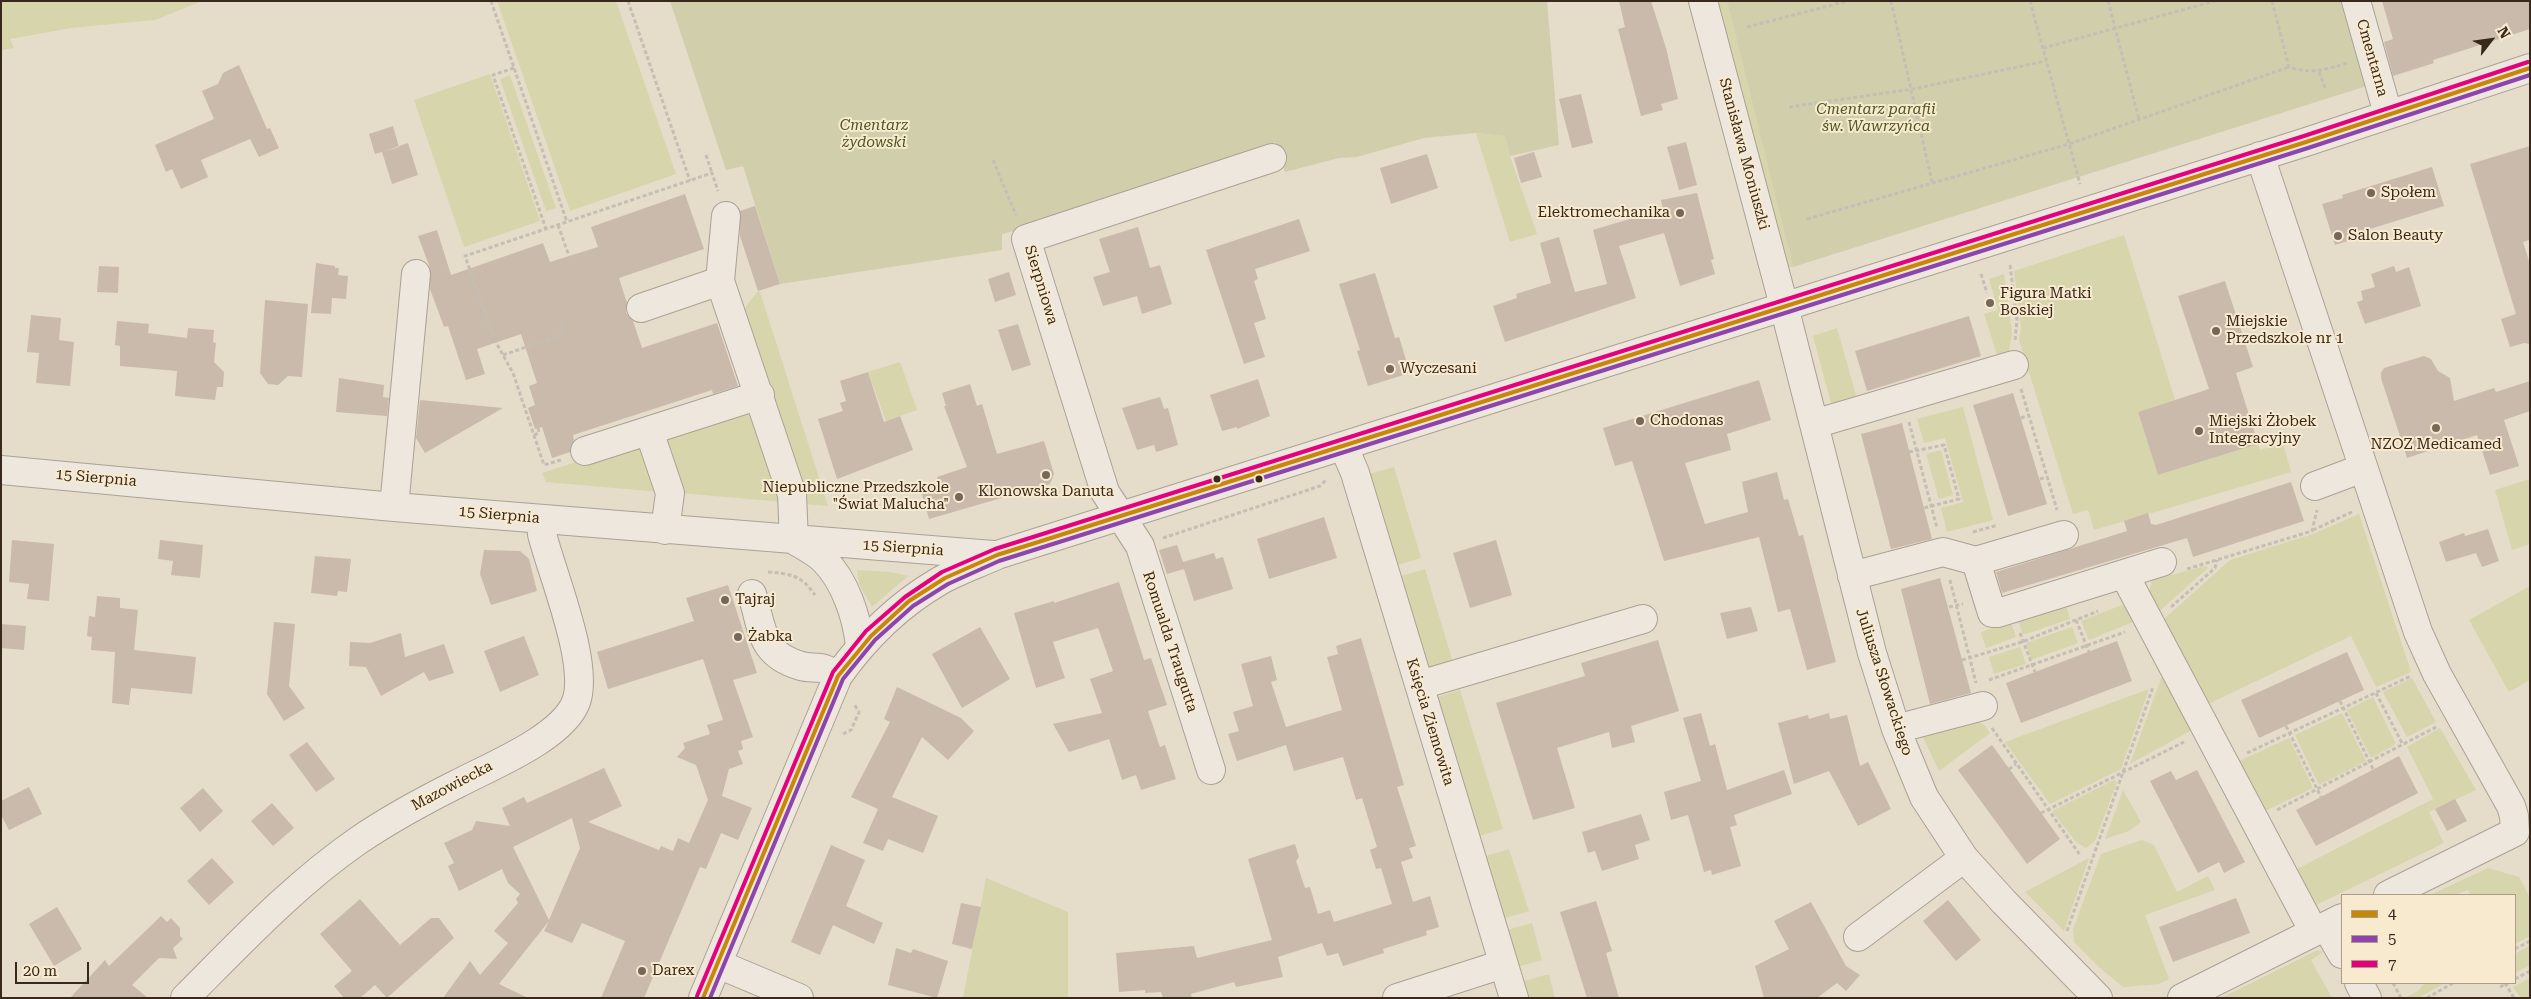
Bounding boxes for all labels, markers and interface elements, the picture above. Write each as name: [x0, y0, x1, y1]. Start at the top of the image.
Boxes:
north arrow: [2466, 15, 2516, 65]
street label: Cmentarna: [2352, 17, 2392, 99]
text: N: [2494, 24, 2514, 41]
street label: Stanisława Moniuszki: [1715, 76, 1773, 232]
park label: Cmentarz parafii św. Wawrzyńca: [1816, 101, 1936, 136]
park label: Cmentarz żydowski: [840, 117, 908, 152]
place label: Społem: [2381, 184, 2436, 202]
marker: Społem: [2365, 187, 2377, 199]
place label: Elektromechanika: [1538, 204, 1670, 222]
marker: Elektromechanika: [1674, 207, 1686, 219]
place label: Salon Beauty: [2348, 227, 2443, 245]
marker: Salon Beauty: [2332, 230, 2344, 242]
street label: Sierpniowa: [1020, 243, 1062, 327]
place label: Figura Matki Boskiej: [2000, 285, 2092, 320]
marker: Figura Matki Boskiej: [1984, 297, 1996, 309]
place label: Miejskie Przedszkole nr 1: [2226, 313, 2344, 348]
marker: Miejskie Przedszkole nr 1: [2210, 325, 2222, 337]
place label: Wyczesani: [1400, 360, 1477, 378]
marker: Wyczesani: [1384, 363, 1396, 375]
place label: Chodonas: [1650, 412, 1723, 430]
place label: Miejski Żłobek Integracyjny: [2209, 413, 2317, 448]
marker: Chodonas: [1634, 415, 1646, 427]
marker: NZOZ Medicamed: [2430, 422, 2442, 434]
marker: Miejski Żłobek Integracyjny: [2193, 425, 2205, 437]
place label: NZOZ Medicamed: [2370, 436, 2502, 454]
street label: 15 Sierpnia: [55, 465, 137, 491]
marker: Klonowska Danuta: [1040, 469, 1052, 481]
unlabelled marker: [1212, 474, 1222, 484]
unlabelled marker: [1254, 474, 1264, 484]
place label: Niepubliczne Przedszkole "Świat Malucha": [763, 479, 949, 514]
place label: Klonowska Danuta: [978, 483, 1114, 501]
marker: Niepubliczne Przedszkole "Świat Malucha": [953, 491, 965, 503]
street label: 15 Sierpnia: [458, 502, 540, 528]
street label: 15 Sierpnia: [862, 536, 944, 560]
street label: Romualda Traugutta: [1139, 569, 1201, 715]
place label: Tajraj: [735, 591, 775, 609]
marker: Tajraj: [719, 594, 731, 606]
street label: Juliusza Słowackiego: [1852, 606, 1916, 758]
place label: Żabka: [748, 628, 792, 646]
marker: Żabka: [732, 631, 744, 643]
street label: Księcia Ziemowita: [1402, 656, 1458, 788]
street label: Mazowiecka: [408, 757, 496, 815]
legend: [2341, 894, 2516, 984]
text: 4: [2388, 905, 2396, 923]
text: 5: [2388, 930, 2396, 948]
scale bar: [18, 952, 91, 984]
text: 7: [2388, 955, 2396, 973]
text: 20 m: [23, 962, 57, 980]
place label: Darex: [652, 962, 694, 980]
marker: Darex: [636, 965, 648, 977]

